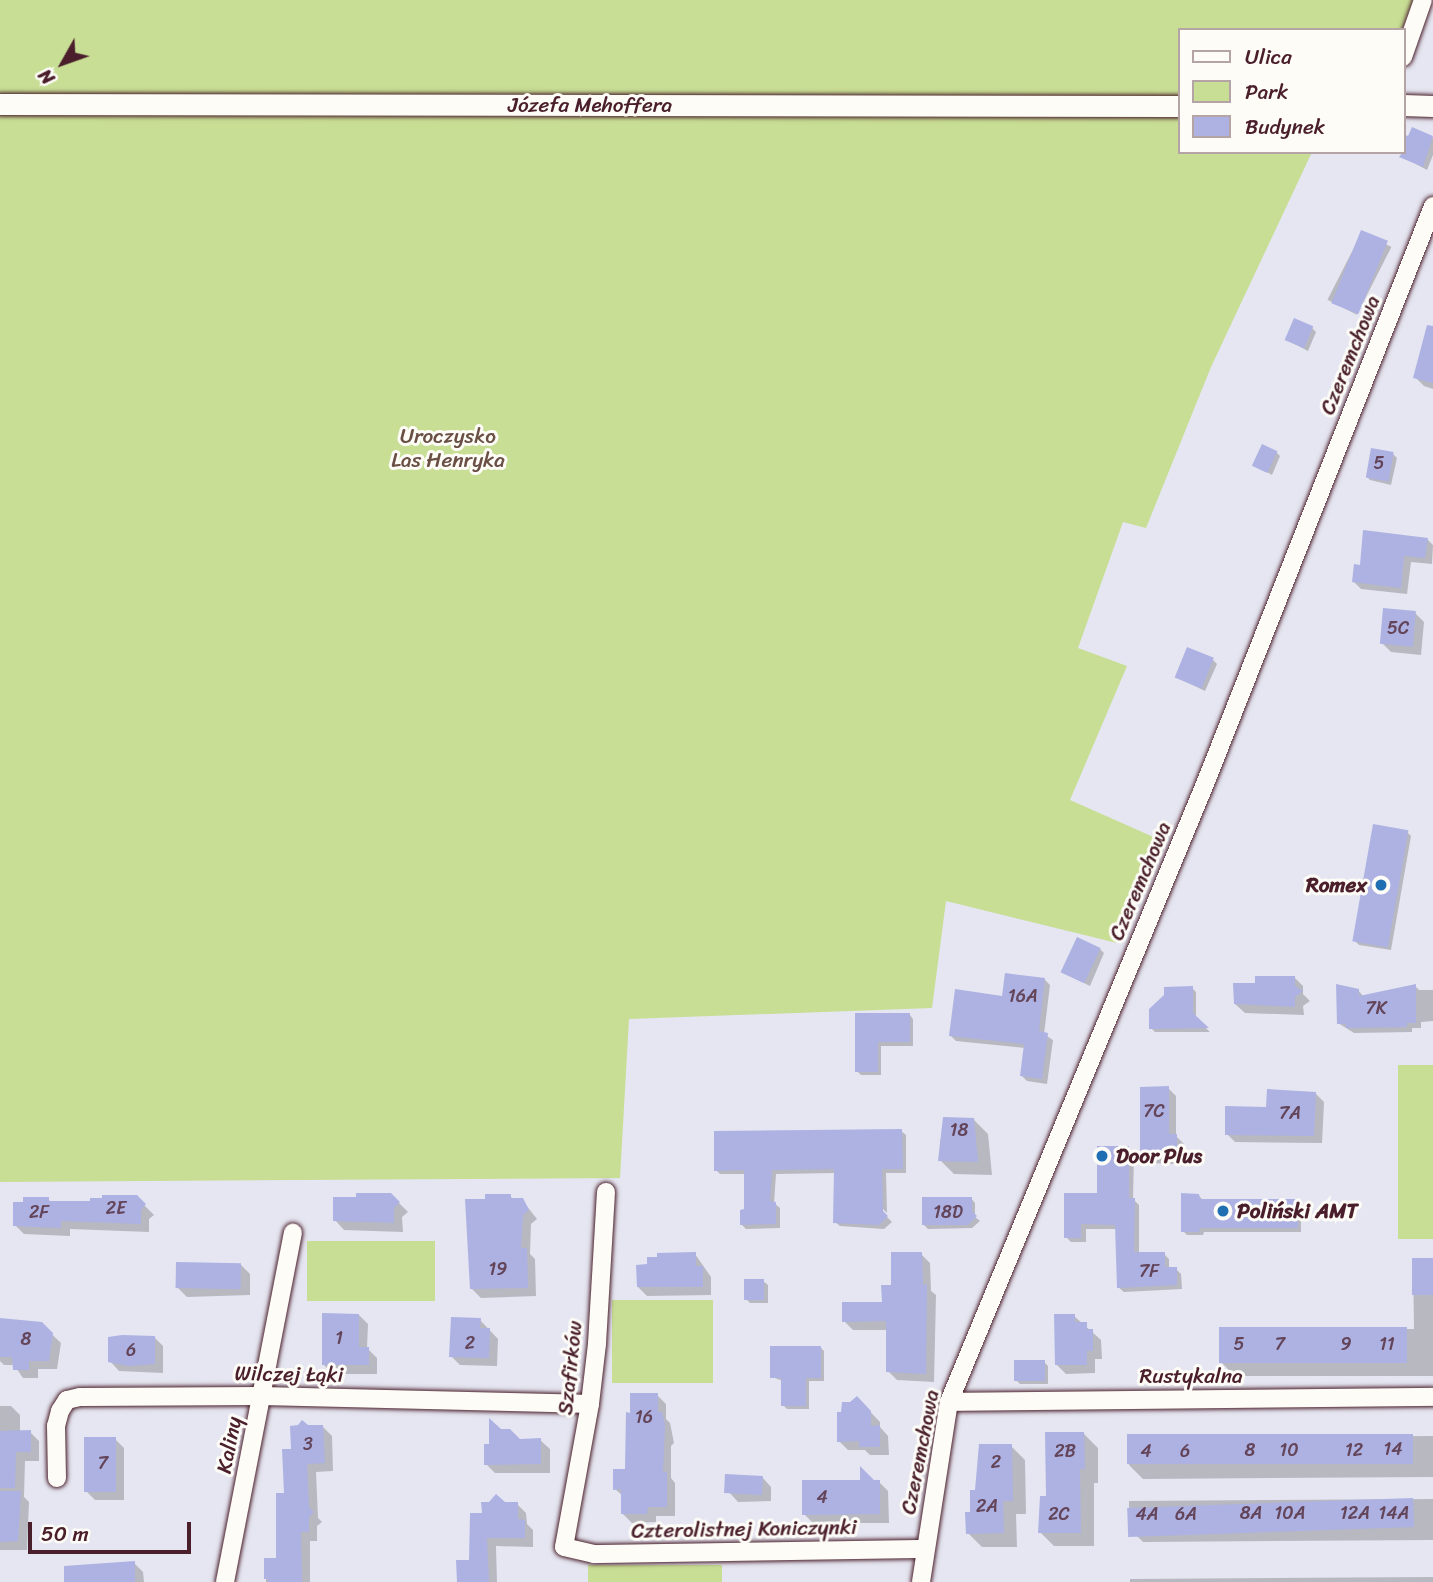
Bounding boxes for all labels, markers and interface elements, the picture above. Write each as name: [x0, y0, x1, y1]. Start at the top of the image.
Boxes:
north arrow: [28, 28, 98, 98]
legend: [1178, 28, 1405, 154]
text: Ulica: [1245, 38, 1292, 76]
text: N: [30, 61, 63, 92]
text: Park: [1245, 73, 1288, 111]
street label: Józefa Mehoffera: [508, 92, 672, 118]
text: Budynek: [1245, 108, 1325, 146]
street label: Czeremchowa: [1315, 292, 1385, 418]
park label: Uroczysko Las Henryka: [391, 423, 505, 473]
house number: 5: [1374, 452, 1384, 474]
house number: 5C: [1387, 617, 1409, 639]
street label: Czeremchowa: [1104, 818, 1176, 944]
place label: Romex: [1306, 872, 1367, 898]
marker: Romex: [1373, 877, 1389, 893]
house number: 16A: [1008, 985, 1038, 1007]
house number: 7K: [1365, 997, 1387, 1019]
house number: 7C: [1143, 1100, 1165, 1122]
house number: 7A: [1279, 1102, 1301, 1124]
house number: 18: [950, 1119, 968, 1141]
place label: Door Plus: [1116, 1143, 1204, 1169]
marker: Door Plus: [1094, 1148, 1110, 1164]
house number: 2E: [106, 1197, 126, 1219]
place label: Poliński AMT: [1237, 1198, 1358, 1224]
house number: 2F: [29, 1201, 49, 1223]
house number: 18D: [933, 1201, 963, 1223]
marker: Poliński AMT: [1215, 1203, 1231, 1219]
house number: 19: [489, 1258, 507, 1280]
house number: 7F: [1139, 1260, 1159, 1282]
street label: Szafirków: [553, 1320, 587, 1416]
house number: 1: [335, 1327, 343, 1349]
house number: 8: [21, 1328, 31, 1350]
house number: 2: [465, 1332, 475, 1354]
house number: 5: [1234, 1333, 1244, 1355]
house number: 7: [1275, 1333, 1285, 1355]
house number: 9: [1340, 1333, 1352, 1355]
house number: 11: [1379, 1333, 1395, 1355]
house number: 6: [126, 1339, 136, 1361]
street label: Wilczej Łąki: [234, 1360, 344, 1388]
street label: Rustykalna: [1139, 1363, 1243, 1389]
street label: Czeremchowa: [896, 1388, 944, 1516]
house number: 16: [635, 1406, 653, 1428]
street label: Kaliny: [211, 1415, 247, 1475]
house number: 3: [303, 1433, 313, 1455]
house number: 14: [1384, 1438, 1402, 1460]
house number: 8: [1245, 1439, 1255, 1461]
house number: 10: [1279, 1439, 1299, 1461]
house number: 12: [1345, 1439, 1363, 1461]
house number: 2B: [1054, 1440, 1076, 1462]
house number: 4: [1140, 1440, 1152, 1462]
house number: 6: [1180, 1440, 1190, 1462]
house number: 2: [991, 1451, 1001, 1473]
house number: 7: [98, 1452, 108, 1474]
house number: 4: [816, 1486, 828, 1508]
house number: 2A: [976, 1495, 998, 1517]
house number: 8A: [1240, 1502, 1262, 1524]
house number: 10A: [1275, 1502, 1305, 1524]
house number: 12A: [1340, 1502, 1370, 1524]
house number: 14A: [1379, 1502, 1409, 1524]
house number: 2C: [1048, 1503, 1070, 1525]
house number: 4A: [1135, 1503, 1159, 1525]
house number: 6A: [1175, 1503, 1197, 1525]
scale bar: [32, 1508, 194, 1552]
street label: Czterolistnej Koniczynki: [630, 1514, 858, 1544]
text: 50 m: [41, 1515, 89, 1553]

